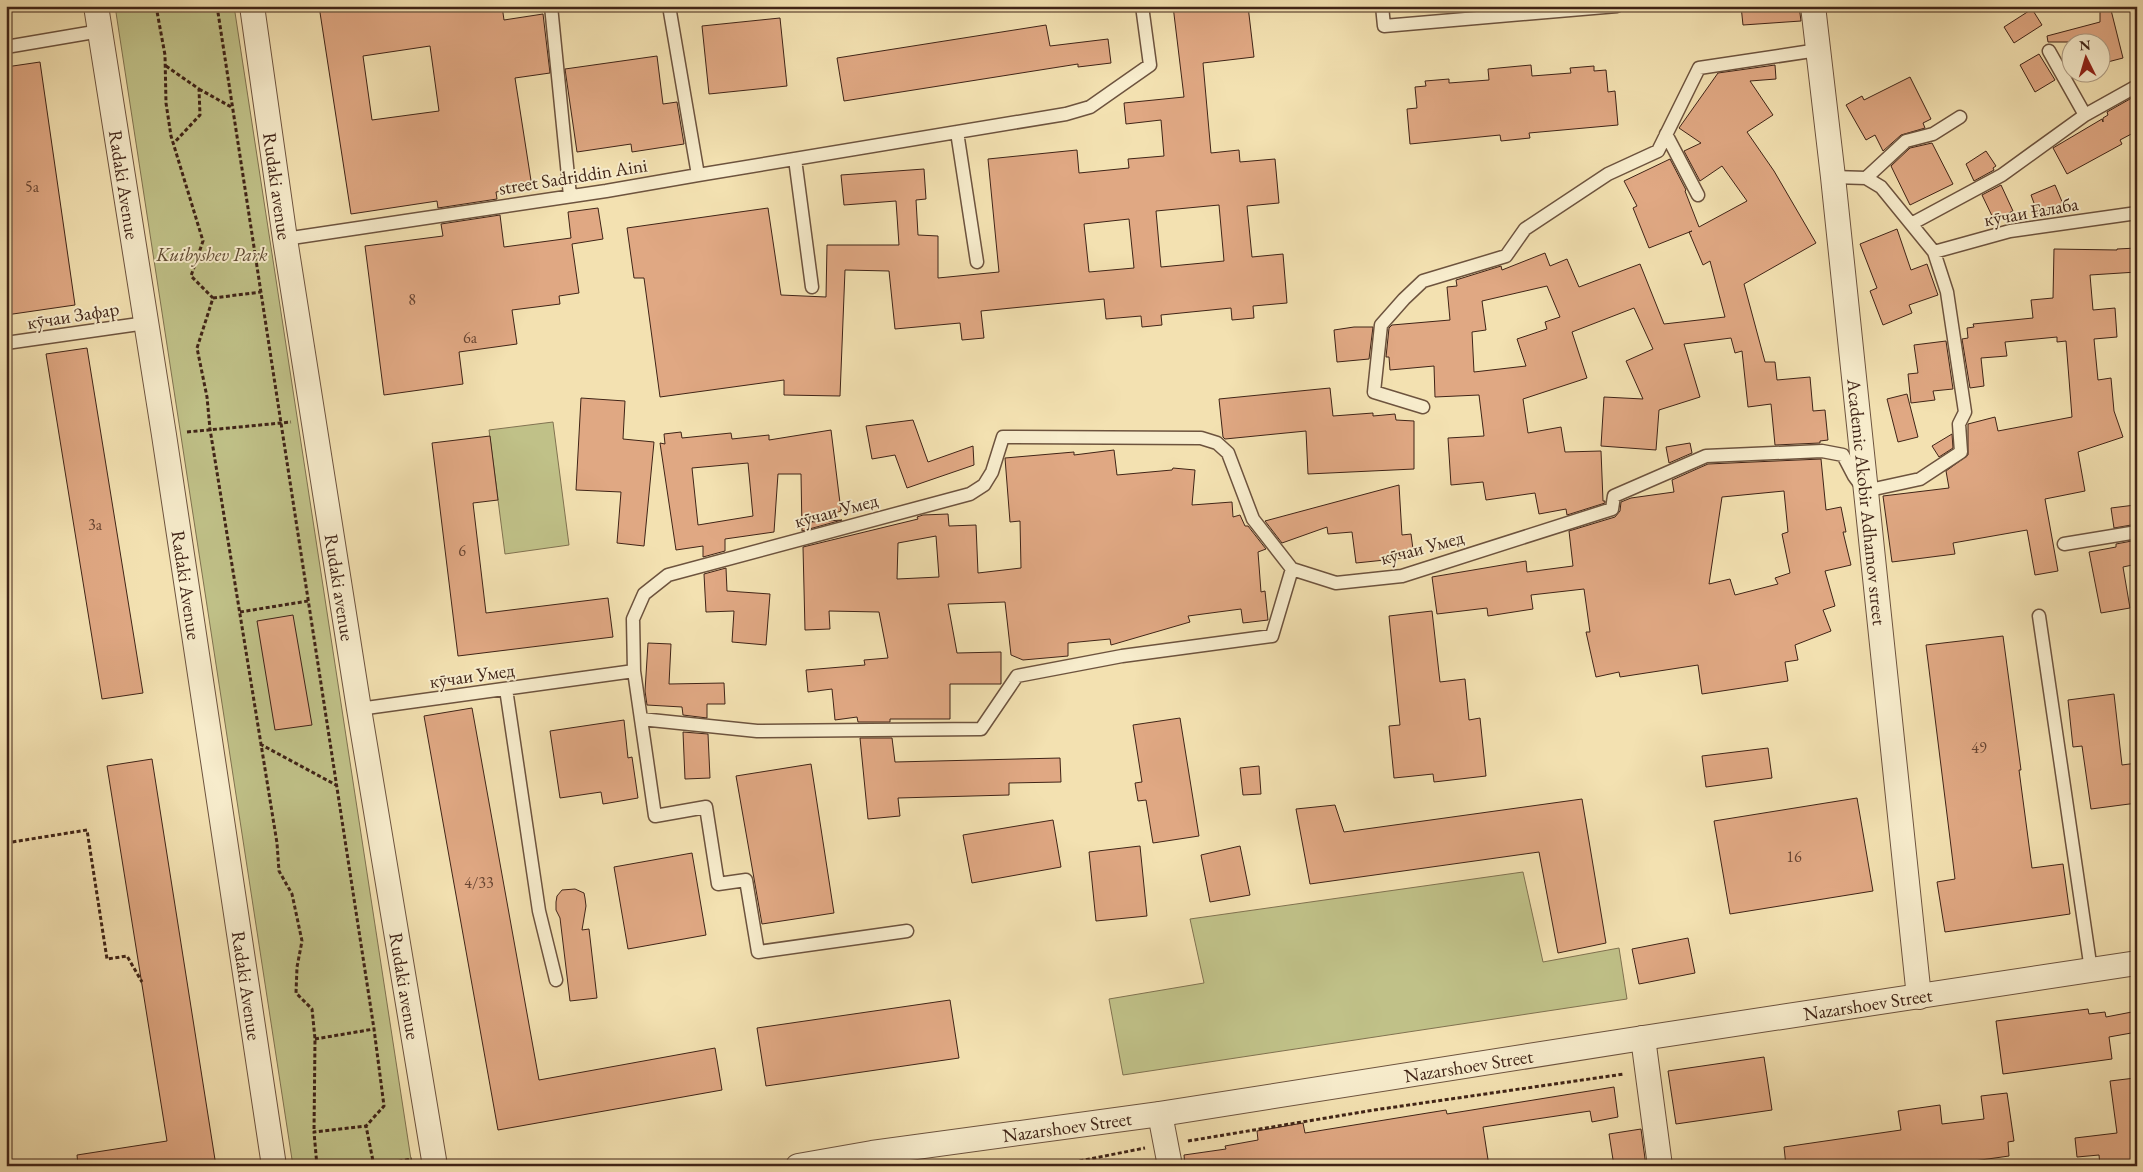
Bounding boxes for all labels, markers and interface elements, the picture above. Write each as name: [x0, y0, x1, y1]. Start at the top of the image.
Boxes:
north arrow: [2060, 32, 2110, 82]
text: N: [2078, 36, 2092, 55]
street label: Radaki Avenue: [103, 128, 145, 241]
street label: Rudaki avenue: [257, 131, 297, 242]
street label: street Sadriddin Aini: [497, 152, 649, 201]
house number: 5а: [25, 176, 40, 197]
street label: кӯчаи Ғалаба: [1982, 191, 2081, 232]
park label: Kuibyshev Park: [155, 242, 268, 267]
house number: 8: [408, 289, 416, 310]
street label: кӯчаи Зафар: [25, 296, 121, 335]
house number: 6а: [463, 327, 478, 348]
street label: Academic Akobir Adhamov street: [1841, 377, 1892, 627]
street label: кӯчаи Умед: [792, 487, 881, 534]
house number: 3а: [88, 514, 103, 535]
street label: кӯчаи Умед: [1378, 524, 1467, 571]
street label: Radaki Avenue: [165, 529, 207, 641]
street label: Rudaki avenue: [319, 532, 360, 643]
house number: 6: [458, 540, 466, 561]
street label: кӯчаи Умед: [428, 657, 517, 694]
house number: 49: [1971, 737, 1987, 758]
house number: 16: [1786, 846, 1802, 867]
house number: 4/33: [464, 872, 494, 893]
street label: Radaki Avenue: [226, 929, 267, 1042]
street label: Rudaki avenue: [383, 931, 426, 1042]
street label: Nazarshoev Street: [1802, 982, 1934, 1026]
street label: Nazarshoev Street: [1402, 1043, 1535, 1088]
street label: Nazarshoev Street: [1001, 1106, 1133, 1148]

